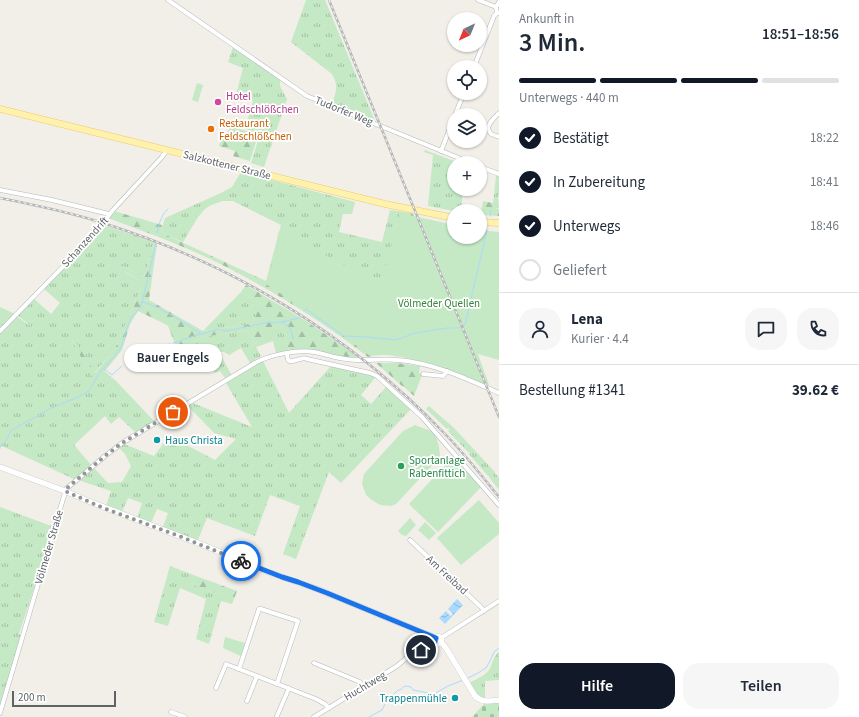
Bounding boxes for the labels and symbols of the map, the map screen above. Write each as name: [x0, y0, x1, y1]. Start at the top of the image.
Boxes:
north arrow: [447, 12, 487, 52]
place label: Hotel Feldschlößchen: [226, 89, 299, 117]
street label: Tudorfer Weg: [313, 93, 376, 130]
marker: Hotel Feldschlößchen: [213, 97, 223, 107]
place label: Restaurant Feldschlößchen: [219, 116, 292, 144]
marker: Restaurant Feldschlößchen: [206, 124, 216, 134]
street label: Salzkottener Straße: [181, 147, 273, 183]
street label: Schanzendrift: [58, 213, 112, 271]
park label: Völmeder Quellen: [398, 296, 480, 311]
callout: Bauer Engels: [124, 344, 222, 372]
pin: [156, 395, 190, 429]
place label: Haus Christa: [165, 433, 223, 448]
marker: Haus Christa: [152, 435, 162, 445]
place label: Sportanlage Rabenfittich: [409, 453, 466, 481]
marker: Sportanlage Rabenfittich: [396, 461, 406, 471]
street label: Völmeder Straße: [31, 508, 67, 586]
courier: [221, 541, 261, 581]
street label: Am Freibad: [423, 552, 471, 598]
pin: [404, 633, 438, 667]
street label: Huchtweg: [341, 667, 389, 704]
scale bar: [12, 689, 116, 708]
place label: Trappenmühle: [379, 691, 448, 706]
marker: Trappenmühle: [450, 693, 460, 703]

